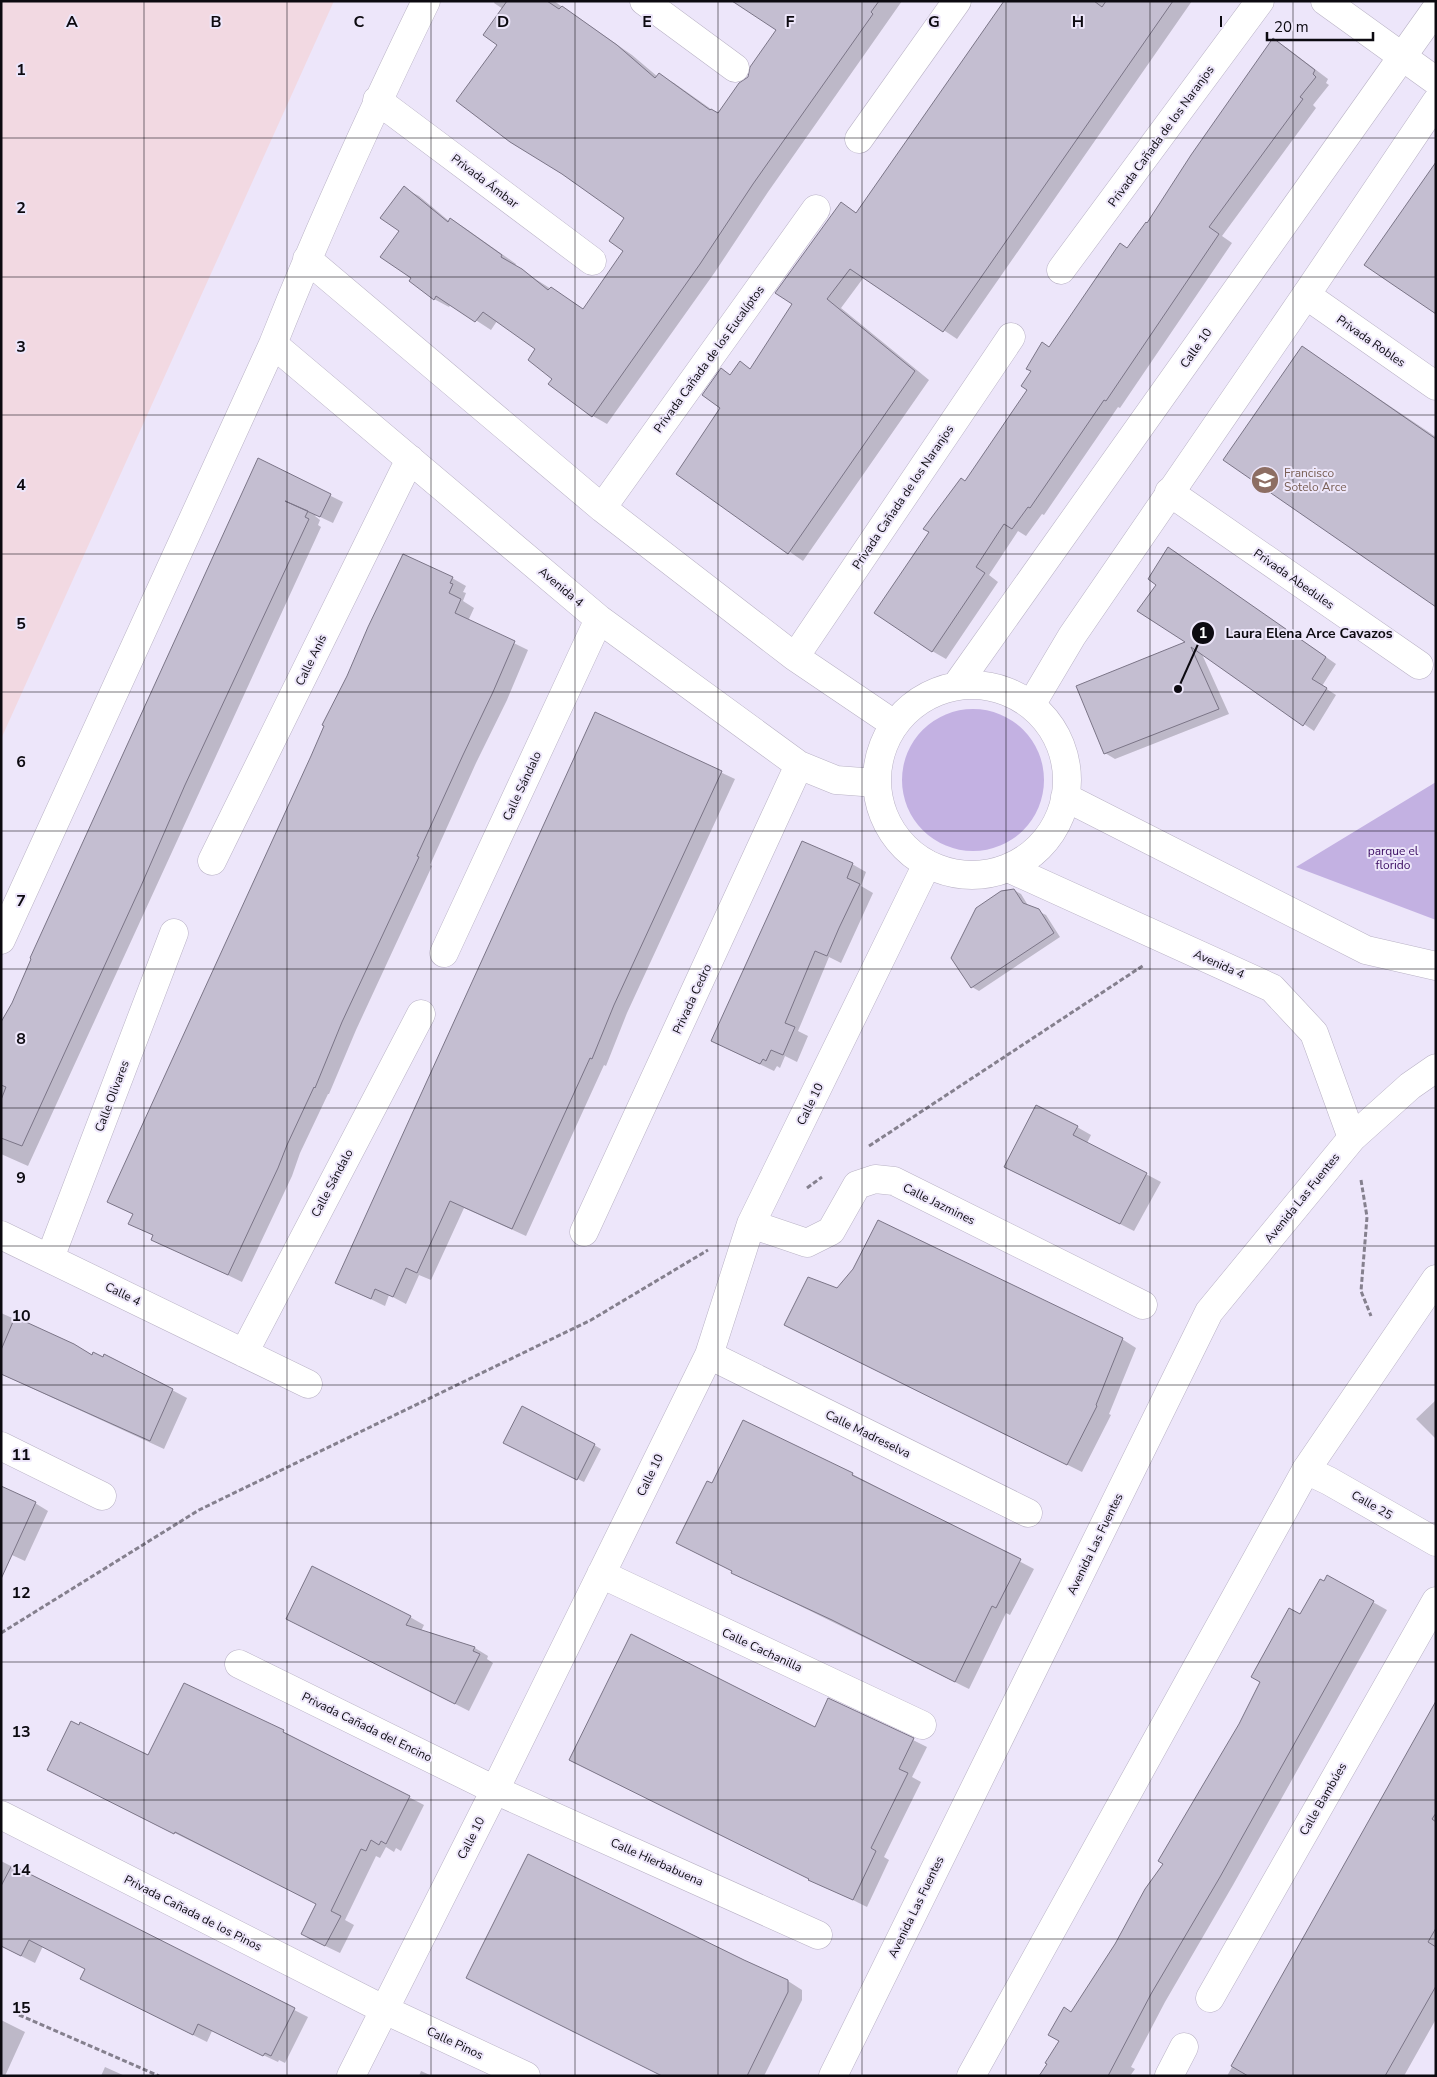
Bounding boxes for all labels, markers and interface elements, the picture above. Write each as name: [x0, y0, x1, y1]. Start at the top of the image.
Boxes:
scale bar: [1267, 10, 1373, 42]
text: A: [66, 11, 78, 33]
text: B: [210, 11, 222, 33]
text: C: [354, 11, 365, 33]
text: D: [497, 11, 509, 33]
text: E: [642, 11, 652, 33]
text: F: [786, 11, 795, 33]
text: G: [928, 11, 940, 33]
text: H: [1072, 11, 1084, 33]
text: I: [1219, 11, 1223, 33]
text: 20 m: [1274, 17, 1309, 37]
text: 1: [16, 59, 26, 81]
street label: Privada Cañada de los Naranjos: [1104, 62, 1218, 210]
street label: Privada Ámbar: [448, 151, 522, 212]
text: 2: [16, 197, 26, 219]
street label: Privada Cañada de los Eucalíptos: [650, 282, 768, 436]
street label: Privada Robles: [1333, 311, 1409, 371]
street label: Calle 10: [1176, 325, 1216, 371]
text: 3: [16, 336, 26, 358]
street label: Privada Cañada de los Naranjos: [849, 422, 957, 572]
school or university icon: Francisco Sotelo Arce: [1250, 465, 1280, 495]
place label: Francisco Sotelo Arce: [1284, 465, 1347, 495]
text: 4: [16, 474, 26, 496]
street label: Privada Abedules: [1251, 545, 1338, 613]
street label: Avenida 4: [535, 563, 587, 611]
text: 5: [16, 613, 26, 635]
callout: Laura Elena Arce Cavazos: [1191, 618, 1403, 647]
text: 1: [1198, 623, 1208, 643]
text: Laura Elena Arce Cavazos: [1225, 624, 1393, 643]
street label: Calle Anís: [292, 632, 330, 688]
street label: Calle Sándalo: [499, 748, 545, 823]
text: 6: [16, 751, 26, 773]
park label: parque el florido: [1368, 843, 1419, 873]
text: 7: [16, 890, 26, 912]
street label: Avenida 4: [1191, 946, 1247, 982]
street label: Privada Cedro: [669, 961, 715, 1037]
text: 8: [16, 1028, 26, 1050]
street label: Calle Olivares: [91, 1058, 133, 1134]
street label: Calle 10: [793, 1080, 827, 1128]
street label: Calle Sándalo: [307, 1146, 357, 1220]
street label: Avenida Las Fuentes: [1261, 1150, 1343, 1246]
text: 9: [16, 1167, 26, 1189]
street label: Calle Jazmines: [900, 1180, 978, 1229]
street label: Calle 4: [102, 1278, 144, 1310]
text: 10: [11, 1305, 31, 1327]
street label: Calle Madreselva: [823, 1406, 913, 1462]
text: 11: [11, 1444, 31, 1466]
street label: Calle 10: [633, 1451, 667, 1499]
street label: Calle 25: [1348, 1487, 1396, 1523]
street label: Avenida Las Fuentes: [1063, 1490, 1127, 1598]
text: 12: [11, 1582, 31, 1604]
street label: Calle Cachanilla: [719, 1624, 805, 1676]
street label: Privada Cañada del Encino: [299, 1688, 435, 1766]
text: 13: [11, 1721, 31, 1743]
street label: Calle Bambúes: [1296, 1760, 1350, 1838]
street label: Calle 10: [454, 1814, 488, 1862]
street label: Calle Hierbabuena: [608, 1834, 706, 1890]
street label: Avenida Las Fuentes: [884, 1853, 948, 1961]
text: 14: [11, 1859, 31, 1881]
street label: Privada Cañada de los Pinos: [121, 1871, 265, 1955]
text: 15: [11, 1997, 31, 2019]
street label: Calle Pinos: [424, 2023, 486, 2063]

